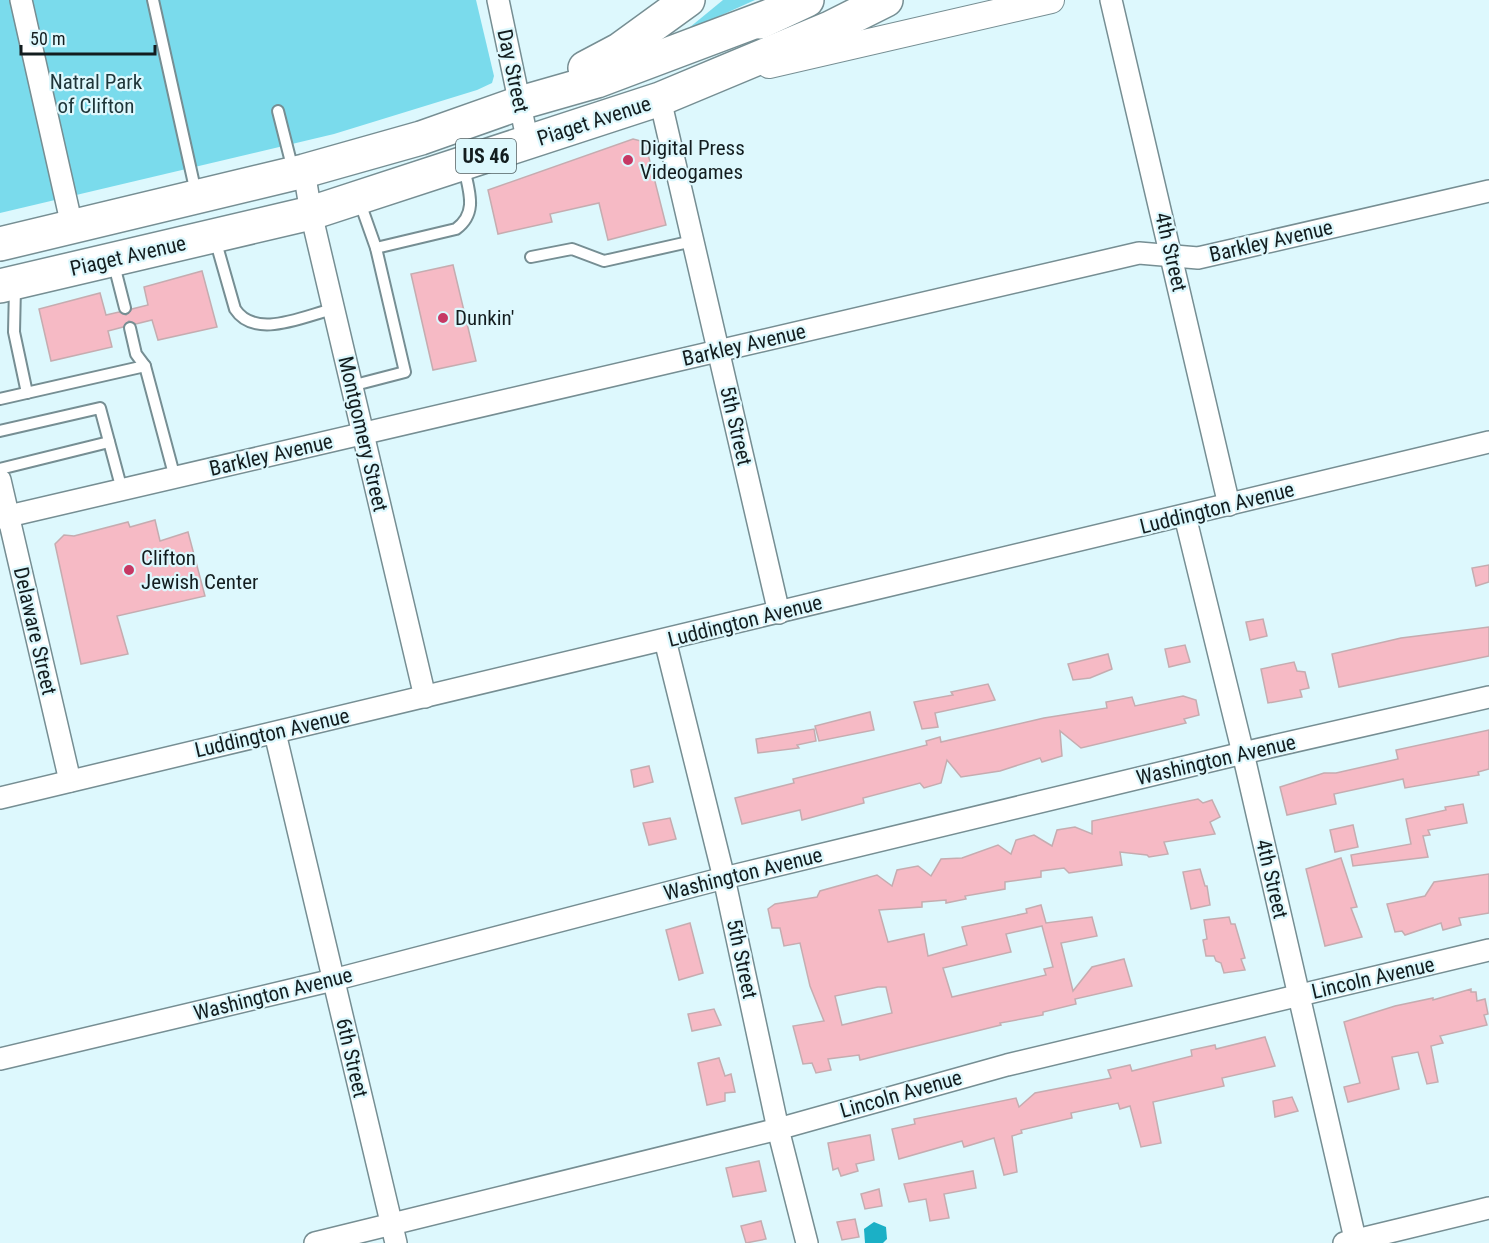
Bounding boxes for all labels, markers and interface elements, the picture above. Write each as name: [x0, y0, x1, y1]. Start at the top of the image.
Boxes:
scale bar: [21, 18, 154, 56]
street label: Day Street: [492, 27, 534, 115]
text: 50 m: [30, 28, 65, 49]
park label: Natral Park of Clifton: [50, 70, 143, 118]
street label: Piaget Avenue: [534, 91, 654, 151]
place label: Digital Press Videogames: [640, 136, 745, 184]
road number: US 46: [456, 139, 516, 173]
marker: Digital Press Videogames: [621, 153, 635, 167]
street label: 4th Street: [1150, 210, 1192, 294]
street label: Barkley Avenue: [1207, 215, 1335, 267]
street label: Piaget Avenue: [68, 231, 188, 281]
place label: Dunkin': [455, 306, 514, 330]
marker: Dunkin': [436, 311, 450, 325]
street label: Barkley Avenue: [680, 319, 808, 371]
street label: Montgomery Street: [333, 354, 393, 514]
street label: 5th Street: [715, 384, 757, 468]
street label: Barkley Avenue: [207, 429, 335, 481]
street label: Luddington Avenue: [1138, 477, 1297, 539]
place label: Clifton Jewish Center: [141, 546, 258, 594]
marker: Clifton Jewish Center: [122, 563, 136, 577]
street label: Delaware Street: [9, 565, 61, 697]
street label: Luddington Avenue: [666, 590, 825, 652]
street label: Luddington Avenue: [192, 704, 352, 762]
street label: Washington Avenue: [1134, 730, 1298, 790]
street label: 4th Street: [1251, 837, 1293, 921]
street label: Washington Avenue: [661, 843, 825, 905]
street label: 5th Street: [722, 917, 762, 1001]
street label: Lincoln Avenue: [1309, 952, 1437, 1004]
street label: Washington Avenue: [191, 963, 355, 1025]
street label: 6th Street: [331, 1016, 373, 1100]
street label: Lincoln Avenue: [837, 1065, 965, 1123]

